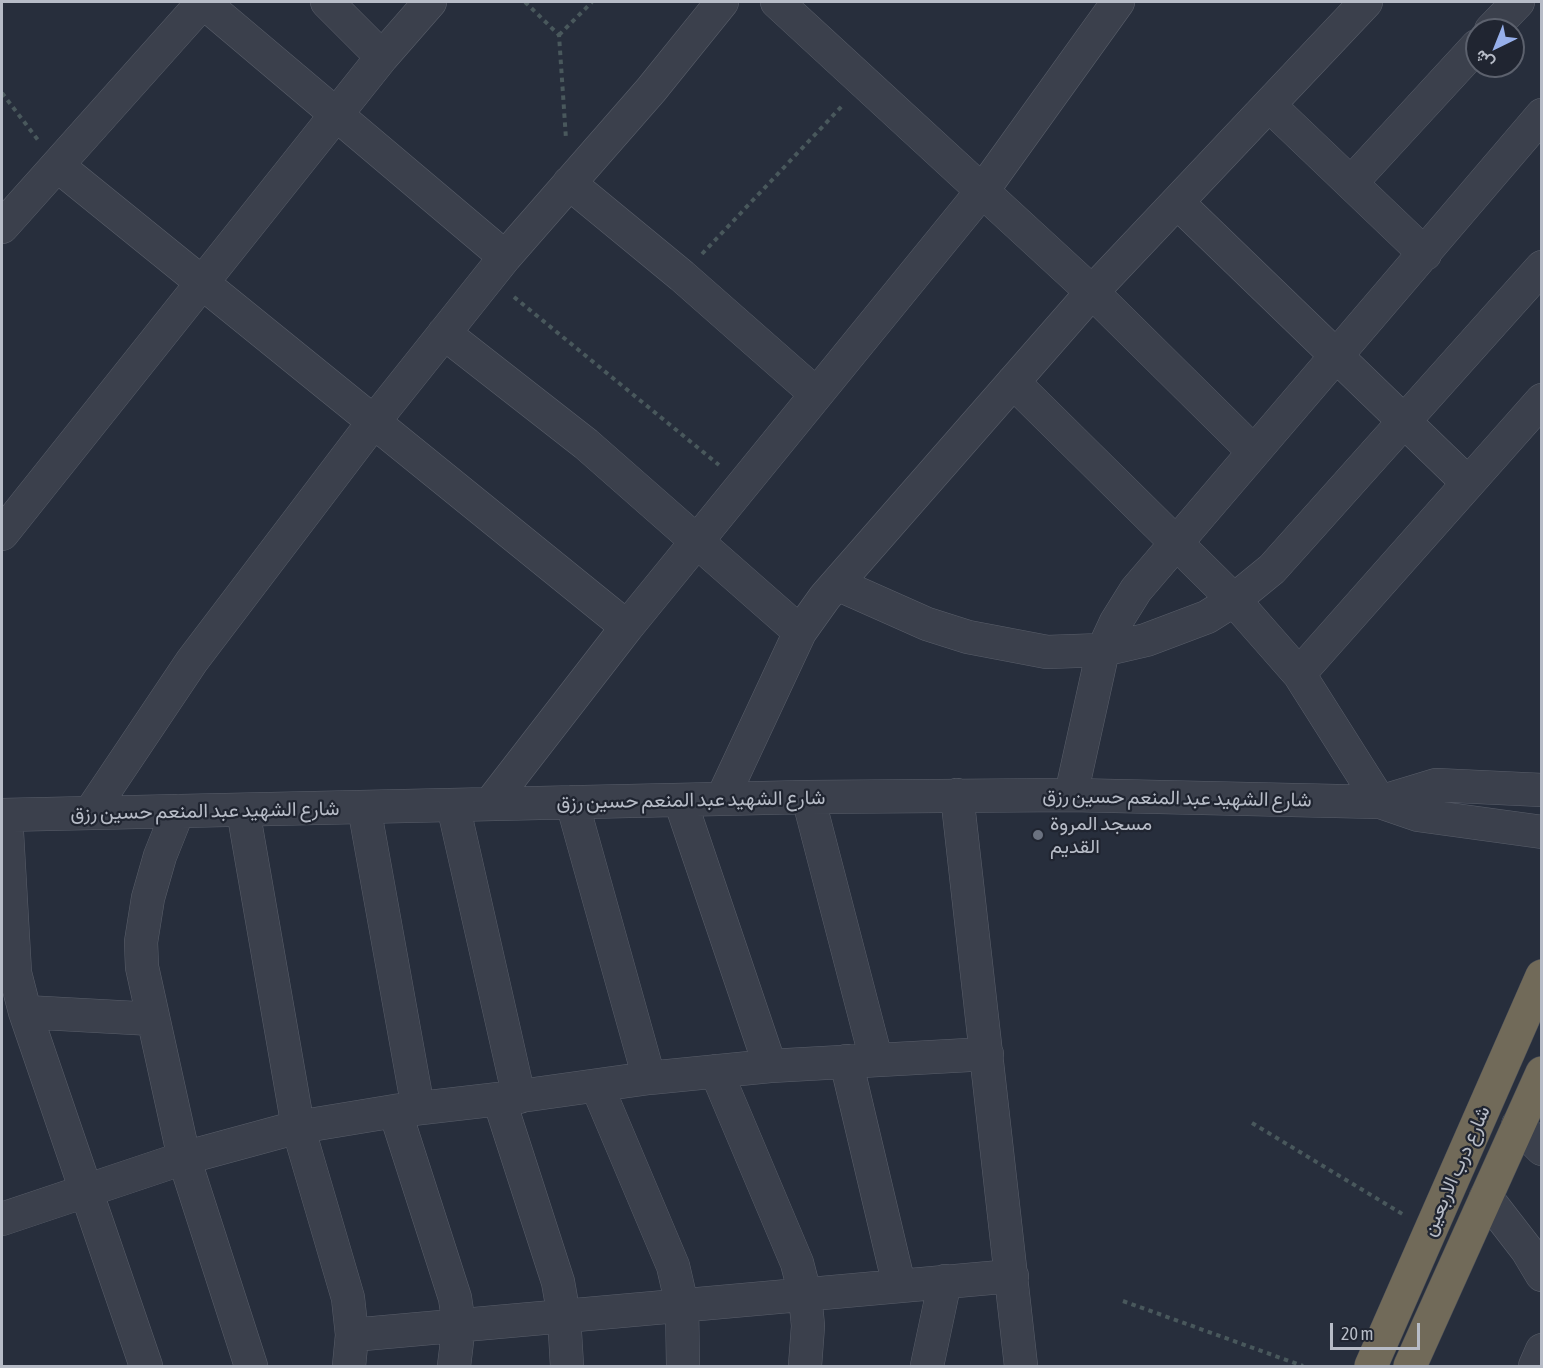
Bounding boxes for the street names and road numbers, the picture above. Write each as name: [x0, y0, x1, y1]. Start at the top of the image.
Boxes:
street label: شارع الشهيد عبد المنعم حسين رزق: [1042, 784, 1312, 812]
street label: شارع الشهيد عبد المنعم حسين رزق: [556, 786, 826, 814]
street label: شارع الشهيد عبد المنعم حسين رزق: [70, 797, 340, 825]
street label: شارع درب الاربعين: [1417, 1102, 1495, 1240]

